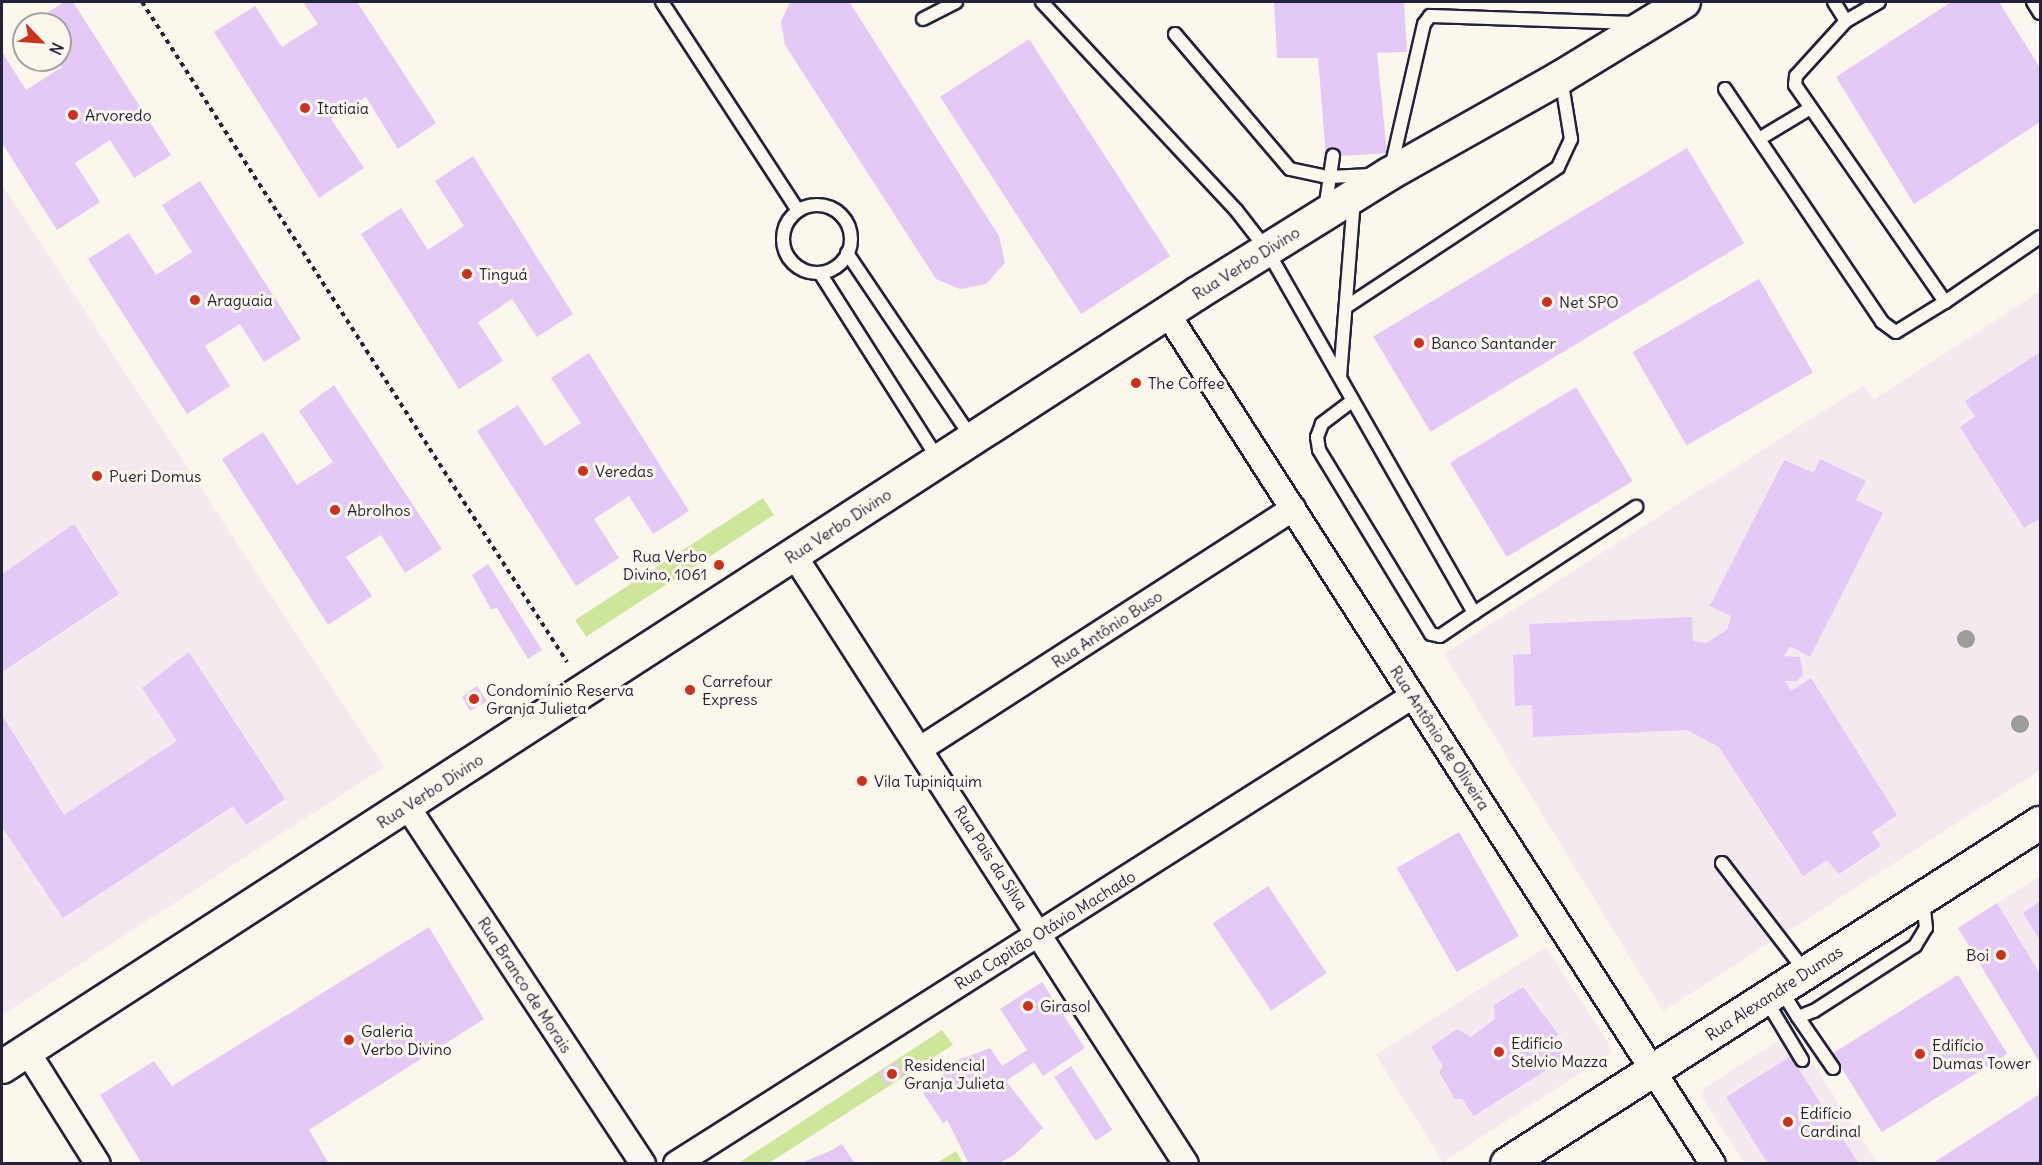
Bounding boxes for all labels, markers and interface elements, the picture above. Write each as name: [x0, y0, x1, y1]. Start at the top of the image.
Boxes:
north arrow: [12, 12, 72, 72]
text: N: [45, 40, 68, 58]
place label: Itatiaia: [317, 98, 369, 118]
marker: Itatiaia: [298, 101, 312, 115]
place label: Arvoredo: [85, 105, 152, 125]
marker: Arvoredo: [66, 108, 80, 122]
street label: Rua Verbo Divino: [1189, 222, 1303, 304]
place label: Tinguá: [479, 264, 528, 284]
marker: Tinguá: [460, 267, 474, 281]
place label: Araguaia: [207, 290, 273, 310]
place label: Net SPO: [1559, 292, 1619, 312]
marker: Araguaia: [188, 293, 202, 307]
marker: Net SPO: [1540, 295, 1554, 309]
place label: Banco Santander: [1431, 333, 1556, 353]
marker: Banco Santander: [1412, 336, 1426, 350]
place label: The Coffee: [1148, 373, 1225, 393]
marker: The Coffee: [1129, 376, 1143, 390]
place label: Veredas: [595, 461, 653, 481]
marker: Veredas: [576, 464, 590, 478]
place label: Pueri Domus: [109, 466, 201, 486]
marker: Pueri Domus: [90, 469, 104, 483]
street label: Rua Verbo Divino: [781, 484, 895, 568]
place label: Abrolhos: [347, 500, 411, 520]
marker: Abrolhos: [328, 503, 342, 517]
place label: Rua Verbo Divino, 1061: [623, 546, 707, 584]
marker: Rua Verbo Divino, 1061: [712, 558, 726, 572]
street label: Rua Antônio Buso: [1048, 586, 1166, 672]
street label: Rua Antônio de Oliveira: [1386, 662, 1494, 814]
place label: Carrefour Express: [702, 671, 773, 709]
place label: Condomínio Reserva Granja Julieta: [486, 680, 634, 718]
marker: Carrefour Express: [683, 683, 697, 697]
marker: Condomínio Reserva Granja Julieta: [467, 692, 481, 706]
street label: Rua Verbo Divino: [373, 749, 487, 833]
place label: Vila Tupiniquim: [874, 771, 982, 791]
marker: Vila Tupiniquim: [855, 774, 869, 788]
street label: Rua Pais da Silva: [950, 802, 1032, 914]
street label: Rua Capitão Otávio Machado: [951, 866, 1139, 994]
street label: Rua Branco de Morais: [474, 913, 576, 1057]
street label: Rua Alexandre Dumas: [1702, 941, 1846, 1045]
place label: Boi: [1966, 945, 1989, 965]
marker: Boi: [1994, 948, 2008, 962]
place label: Girasol: [1040, 996, 1090, 1016]
marker: Girasol: [1021, 999, 1035, 1013]
place label: Galeria Verbo Divino: [361, 1021, 452, 1059]
marker: Galeria Verbo Divino: [342, 1033, 356, 1047]
place label: Edifício Stelvio Mazza: [1511, 1033, 1608, 1071]
place label: Edifício Dumas Tower: [1932, 1035, 2031, 1073]
marker: Edifício Stelvio Mazza: [1492, 1045, 1506, 1059]
marker: Edifício Dumas Tower: [1913, 1047, 1927, 1061]
place label: Residencial Granja Julieta: [904, 1055, 1005, 1093]
marker: Residencial Granja Julieta: [885, 1067, 899, 1081]
place label: Edifício Cardinal: [1800, 1103, 1861, 1141]
marker: Edifício Cardinal: [1781, 1115, 1795, 1129]

